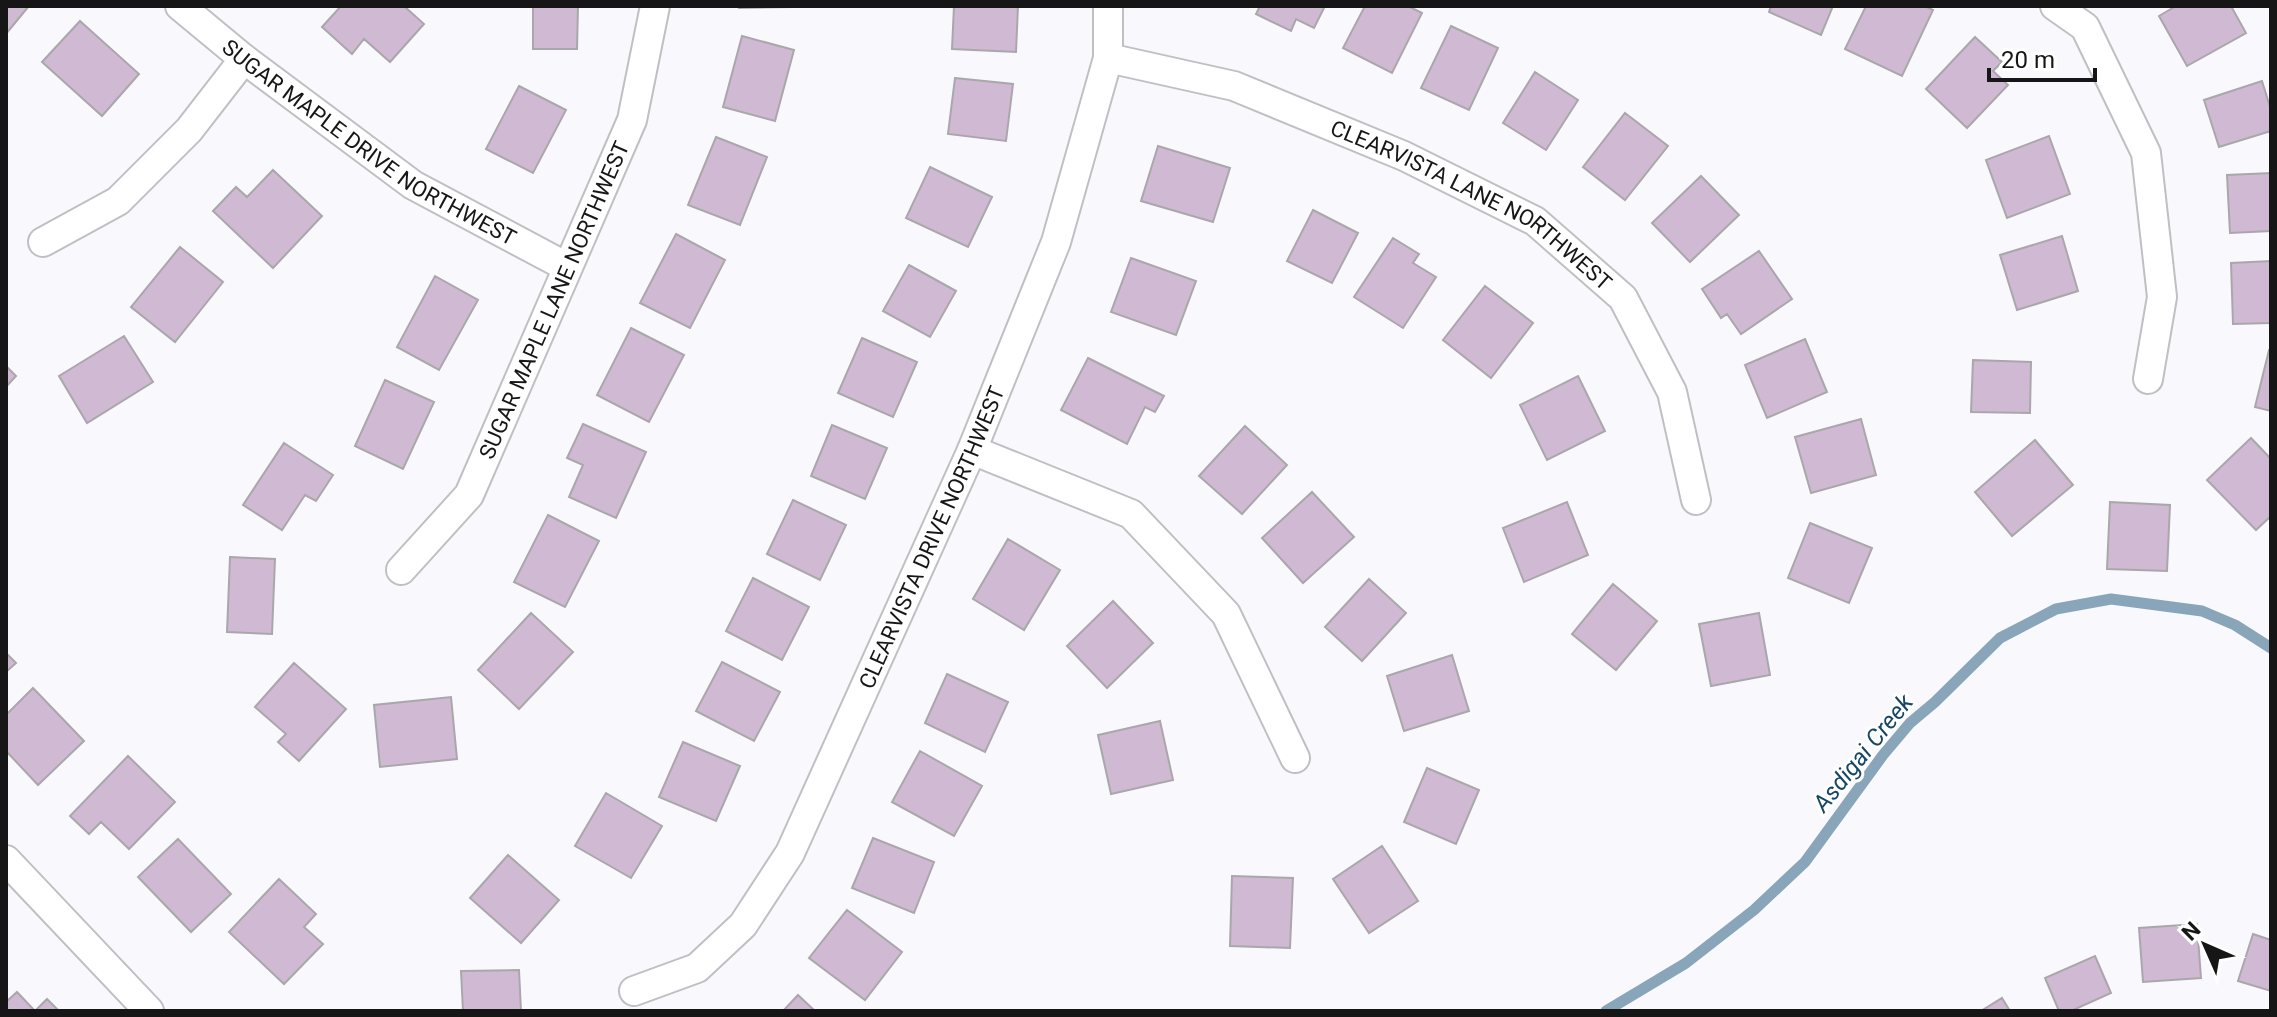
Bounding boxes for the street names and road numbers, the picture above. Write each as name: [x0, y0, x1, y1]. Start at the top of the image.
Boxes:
street label: SUGAR MAPLE DRIVE NORTHWEST: [218, 34, 520, 250]
street label: CLEARVISTA LANE NORTHWEST: [1327, 115, 1617, 295]
street label: SUGAR MAPLE LANE NORTHWEST: [474, 137, 634, 463]
street label: CLEARVISTA DRIVE NORTHWEST: [853, 382, 1009, 692]

